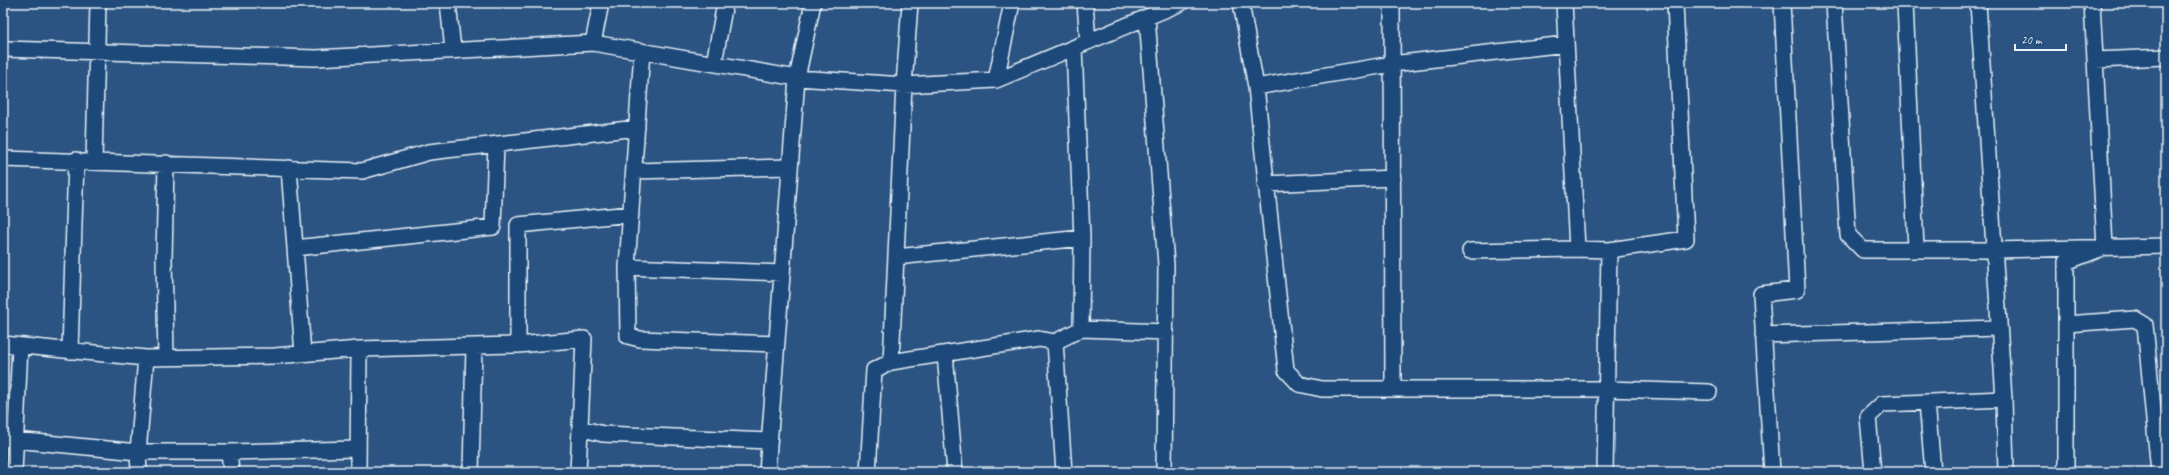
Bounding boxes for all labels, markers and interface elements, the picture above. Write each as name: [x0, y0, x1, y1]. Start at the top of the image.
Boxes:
scale bar: [2015, 26, 2066, 52]
text: 20 m: [2021, 32, 2043, 48]

